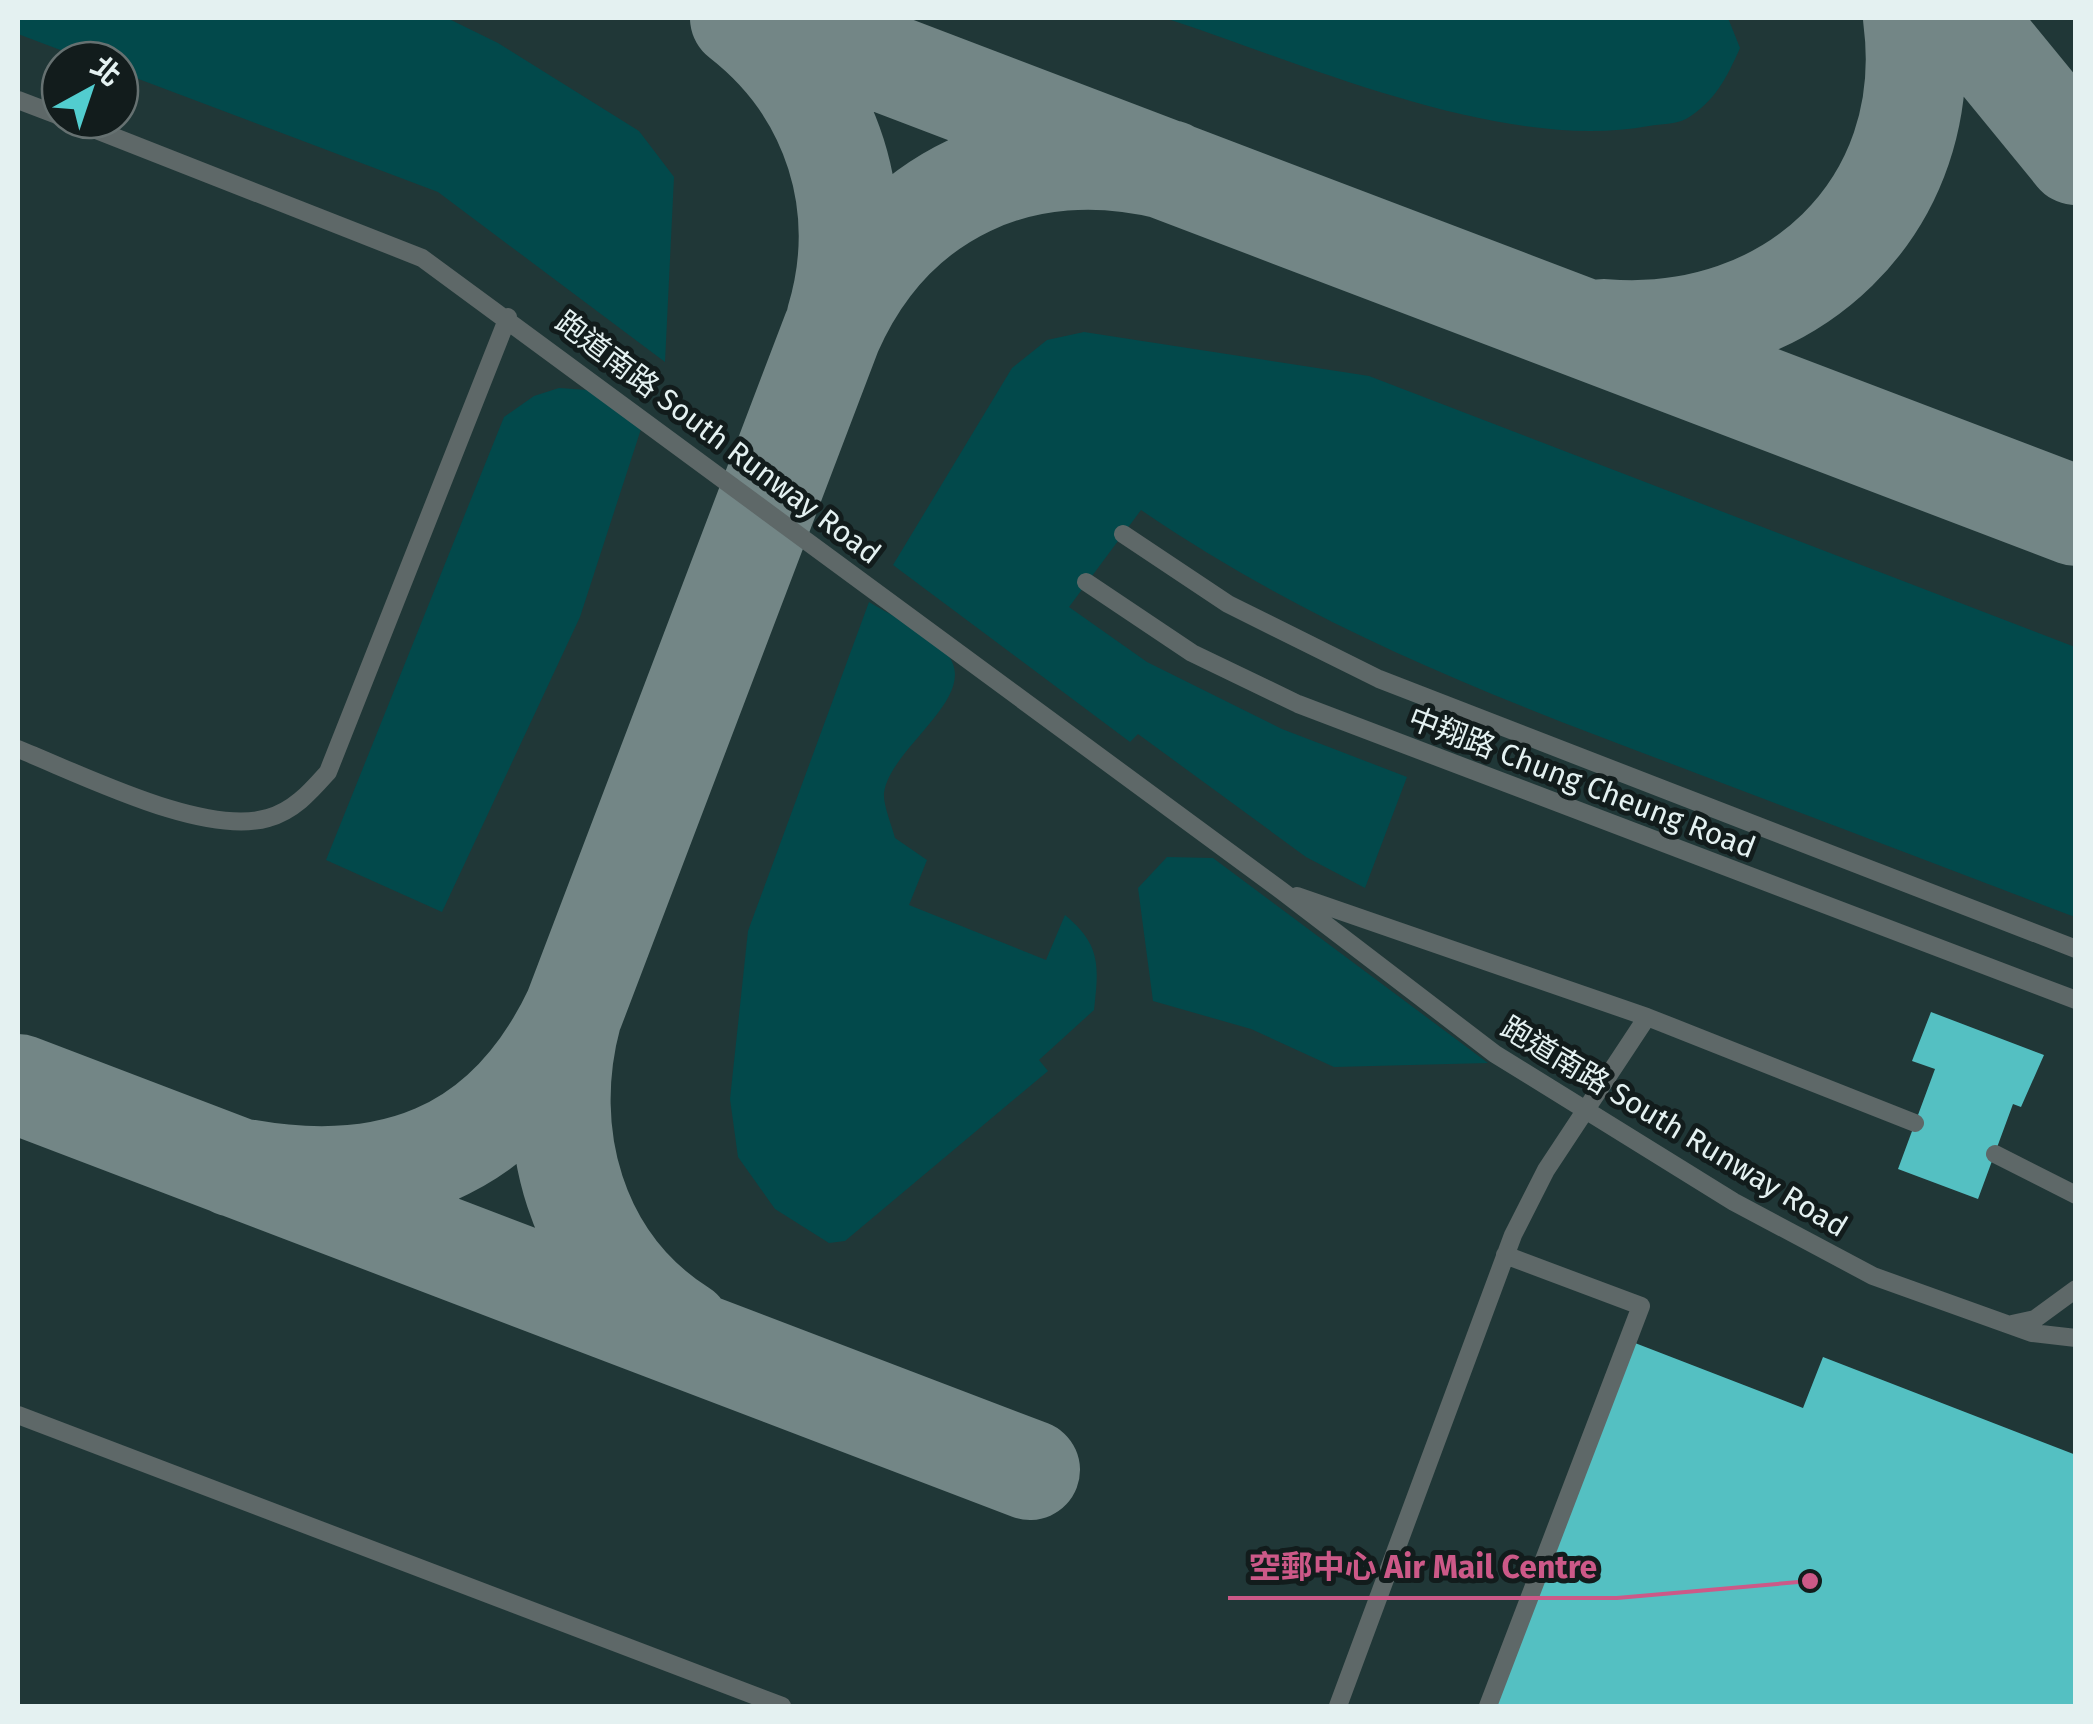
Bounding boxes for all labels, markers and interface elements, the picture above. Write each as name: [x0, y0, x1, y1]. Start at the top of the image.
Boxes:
north arrow: [40, 40, 140, 140]
text: 北: [84, 50, 127, 93]
street label: 跑道南路 South Runway Road: [548, 304, 888, 572]
street label: 中翔路 Chung Cheung Road: [1403, 700, 1761, 866]
street label: 跑道南路 South Runway Road: [1494, 1009, 1854, 1245]
callout: 空郵中心 Air Mail Centre: [1228, 1536, 1617, 1598]
text: 空郵中心 Air Mail Centre: [1249, 1548, 1597, 1586]

